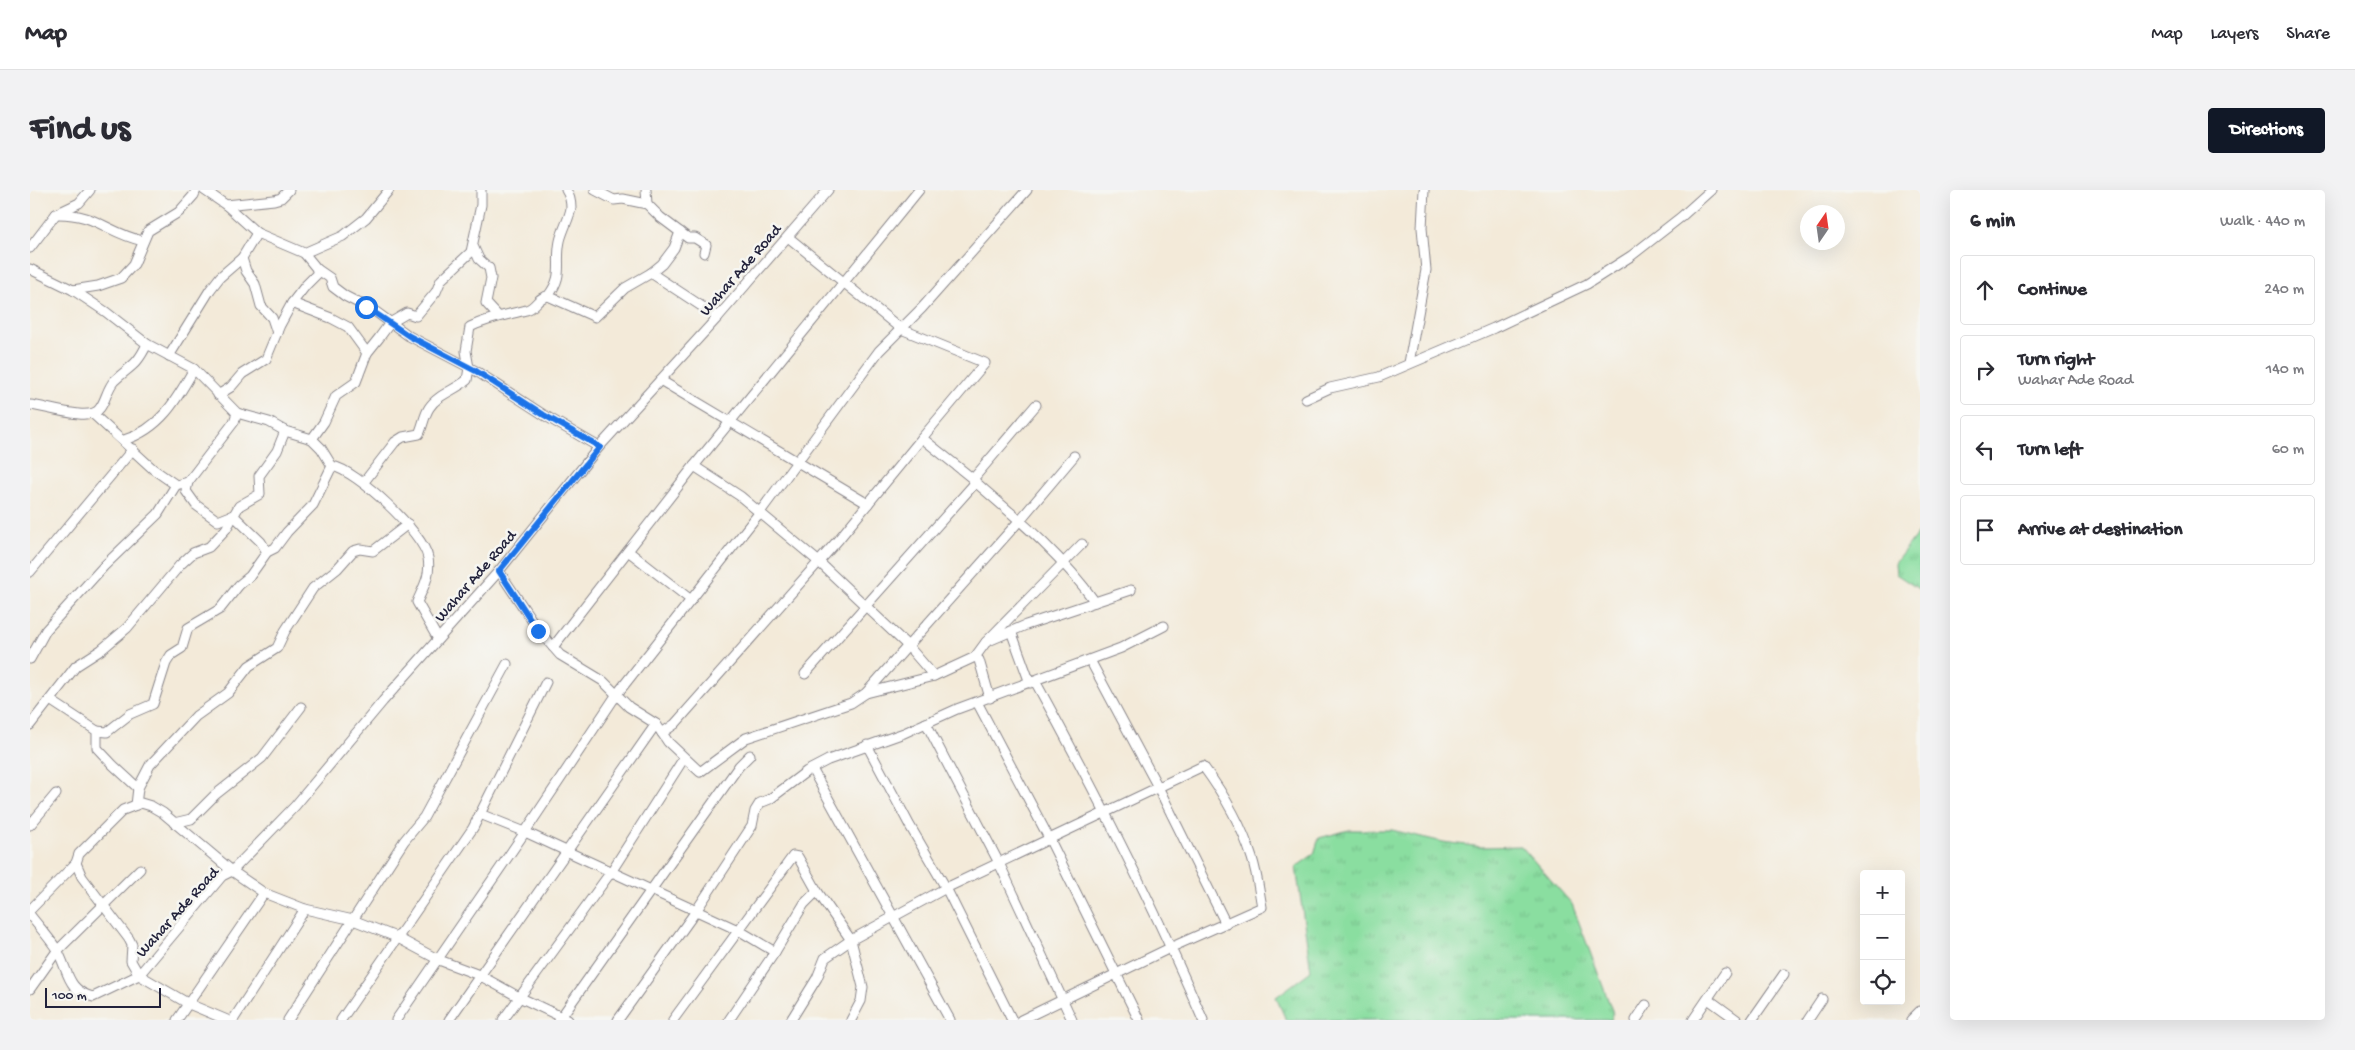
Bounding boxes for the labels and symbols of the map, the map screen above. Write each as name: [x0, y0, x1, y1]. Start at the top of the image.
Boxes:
north arrow: [1800, 205, 1845, 250]
street label: Wahar Ade Road: [697, 220, 788, 321]
route start: [355, 296, 378, 319]
street label: Wahar Ade Road: [432, 526, 523, 627]
route end: [527, 620, 550, 643]
street label: Wahar Ade Road: [133, 863, 225, 963]
scale bar: [45, 985, 161, 1008]

